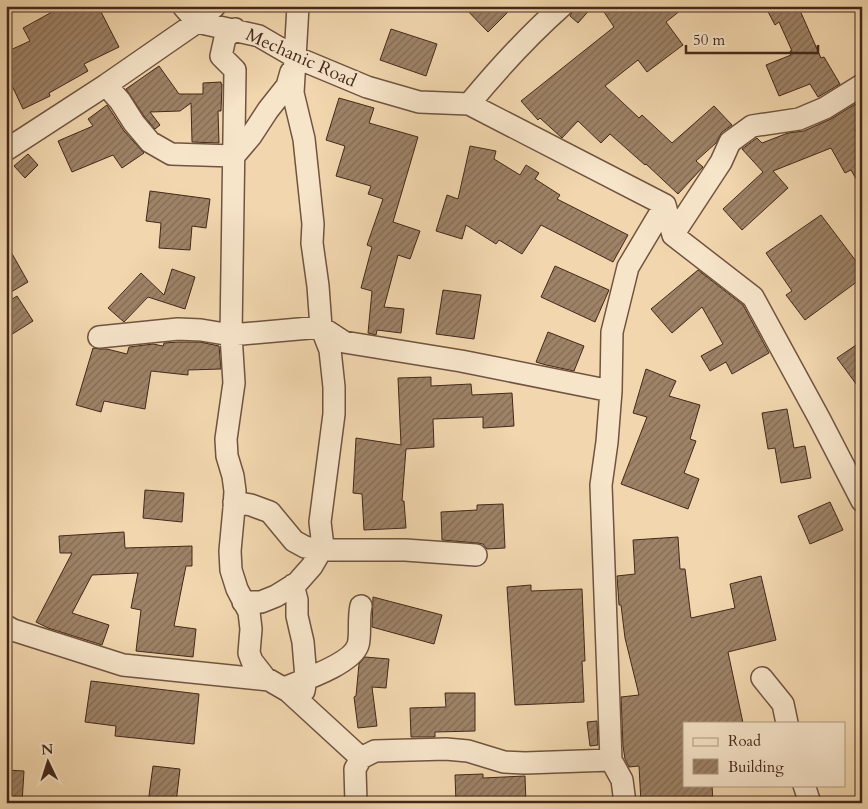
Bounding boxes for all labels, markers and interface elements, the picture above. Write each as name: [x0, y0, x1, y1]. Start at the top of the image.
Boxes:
street label: Mechanic Road: [242, 22, 361, 94]
scale bar: [686, 22, 818, 54]
text: 50 m: [693, 30, 725, 50]
legend: [683, 722, 846, 786]
text: Road: [728, 731, 761, 751]
north arrow: [22, 736, 72, 786]
text: N: [40, 740, 54, 759]
text: Building: [728, 757, 784, 777]

